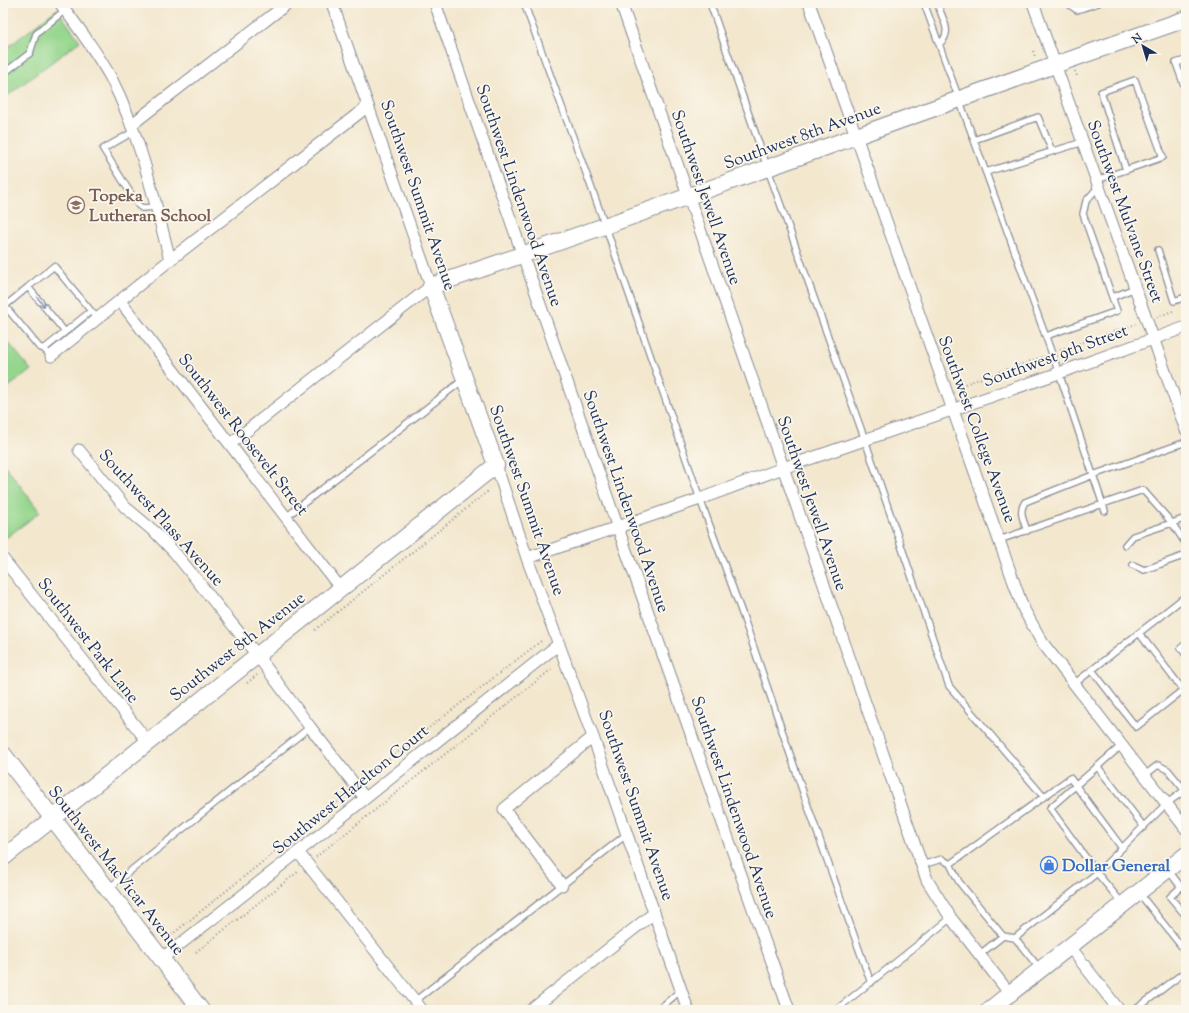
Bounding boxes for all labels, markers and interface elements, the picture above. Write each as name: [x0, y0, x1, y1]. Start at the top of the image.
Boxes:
north arrow: [1123, 26, 1163, 66]
text: N: [1128, 30, 1146, 49]
street label: Southwest Lindenwood Avenue: [469, 81, 568, 310]
street label: Southwest Summit Avenue: [373, 97, 461, 294]
street label: Southwest 8th Avenue: [721, 97, 885, 177]
street label: Southwest Jewell Avenue: [664, 107, 746, 288]
street label: Southwest Mulvane Street: [1080, 117, 1168, 307]
place label: Topeka Lutheran School: [89, 185, 212, 229]
school or university icon: Topeka Lutheran School: [66, 195, 86, 215]
one-way arrow: [36, 297, 45, 308]
street label: Southwest 9th Street: [980, 319, 1132, 394]
street label: Southwest College Avenue: [931, 333, 1021, 527]
street label: Southwest Roosevelt Street: [171, 349, 314, 522]
street label: Southwest Lindenwood Avenue: [576, 387, 675, 616]
street label: Southwest Summit Avenue: [482, 402, 570, 599]
street label: Southwest Jewell Avenue: [770, 413, 852, 594]
street label: Southwest Plass Avenue: [92, 445, 229, 592]
street label: Southwest Park Lane: [31, 574, 144, 709]
street label: Southwest 8th Avenue: [166, 587, 311, 708]
street label: Southwest Lindenwood Avenue: [684, 693, 783, 922]
street label: Southwest Summit Avenue: [591, 707, 679, 904]
street label: Southwest Hazelton Court: [268, 720, 435, 861]
street label: Southwest MacVicar Avenue: [41, 781, 189, 961]
shop icon: Dollar General: [1039, 855, 1059, 875]
place label: Dollar General: [1062, 855, 1171, 879]

